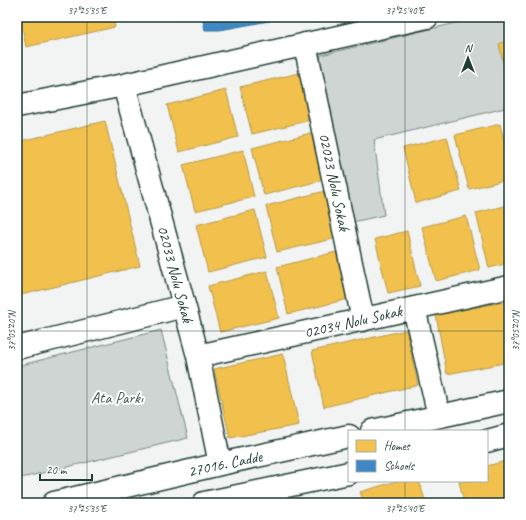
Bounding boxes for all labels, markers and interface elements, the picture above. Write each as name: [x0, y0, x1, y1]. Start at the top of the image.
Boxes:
text: 37°25'35"E: [68, 4, 108, 17]
text: 37°25'40"E: [386, 4, 426, 17]
north arrow: [448, 38, 488, 78]
text: N: [465, 41, 474, 55]
street label: 02023 Nolu Sokak: [314, 131, 354, 234]
street label: 02033 Nolu Sokak: [152, 223, 198, 326]
street label: 02034 Nolu Sokak: [302, 301, 405, 343]
text: 37°05'20"N: [5, 309, 18, 351]
text: 37°05'20"N: [509, 309, 522, 351]
park label: Ata Parkı: [91, 388, 144, 408]
legend: [348, 430, 488, 482]
text: Homes: [384, 438, 411, 454]
street label: 27016. Cadde: [186, 446, 266, 482]
scale bar: [40, 456, 92, 482]
text: Schools: [384, 458, 416, 474]
text: 20 m: [46, 462, 68, 478]
text: 37°25'35"E: [68, 502, 108, 515]
text: 37°25'40"E: [386, 502, 426, 515]

